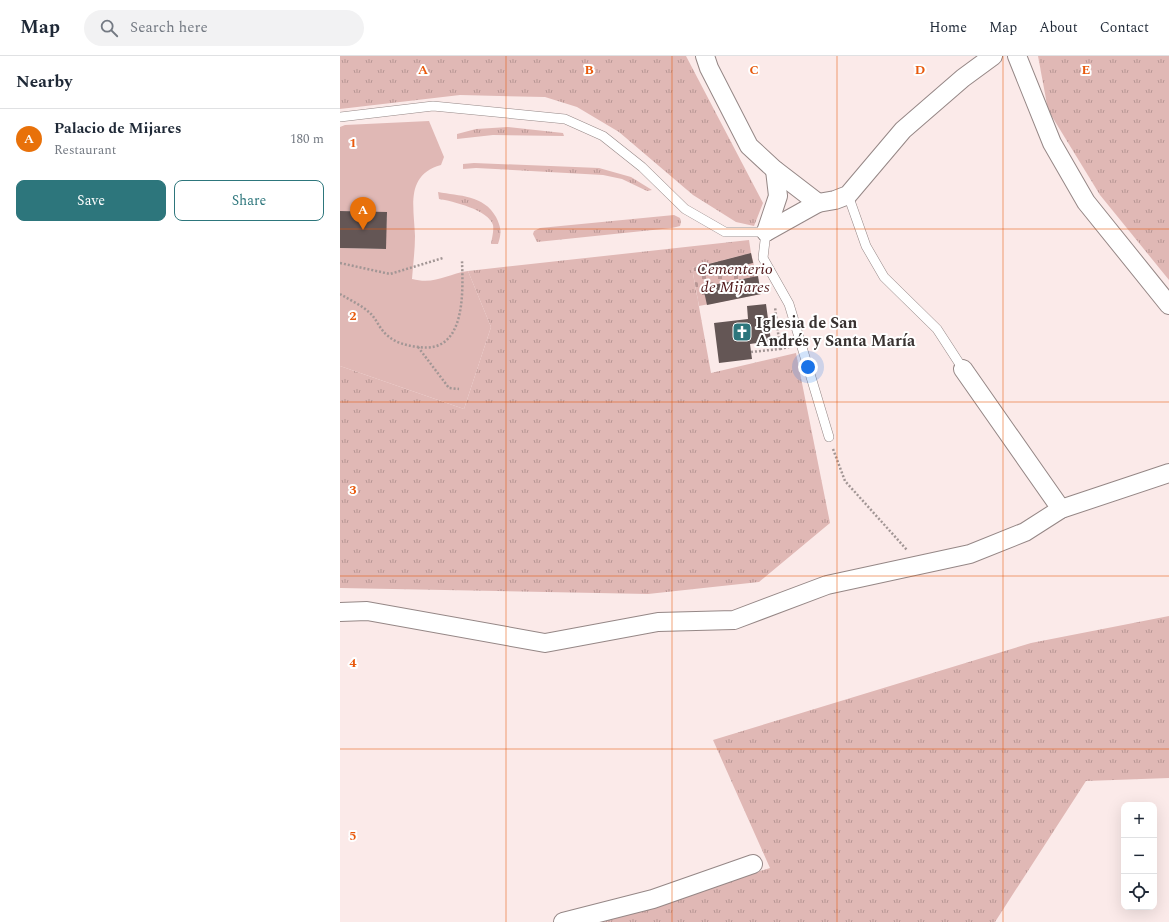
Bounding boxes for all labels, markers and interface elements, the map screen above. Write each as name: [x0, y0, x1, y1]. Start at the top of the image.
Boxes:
search box: [84, 10, 364, 46]
text: Map: [20, 13, 60, 42]
text: Search here: [130, 16, 208, 39]
icon: search: [98, 17, 120, 39]
text: Home: [929, 17, 967, 38]
text: Map: [989, 17, 1017, 38]
text: About: [1039, 17, 1078, 38]
text: Contact: [1100, 17, 1149, 38]
text: A: [418, 60, 428, 80]
text: B: [584, 60, 594, 80]
text: C: [749, 60, 759, 80]
text: D: [915, 60, 925, 80]
text: E: [1082, 60, 1091, 80]
text: Nearby: [16, 69, 72, 95]
text: Palacio de Mijares: [54, 117, 181, 140]
text: A: [24, 129, 34, 149]
text: 180 m: [290, 129, 324, 149]
text: 1: [349, 133, 357, 153]
text: Restaurant: [54, 140, 116, 160]
button: Save: [16, 180, 166, 221]
button: Share: [174, 180, 324, 221]
pin: A: [350, 197, 376, 230]
park label: Cementerio de Mijares: [697, 257, 773, 299]
text: 2: [349, 306, 357, 326]
place label: Iglesia de San Andrés y Santa María: [756, 311, 916, 353]
church icon: Iglesia de San Andrés y Santa María: [731, 321, 753, 343]
your location: [798, 357, 818, 377]
text: 3: [349, 480, 357, 500]
text: 4: [349, 653, 357, 673]
map controls: [1121, 802, 1157, 910]
button: +: [1121, 802, 1157, 838]
text: 5: [349, 826, 357, 846]
button: −: [1121, 838, 1157, 874]
button: locate: [1121, 874, 1157, 910]

